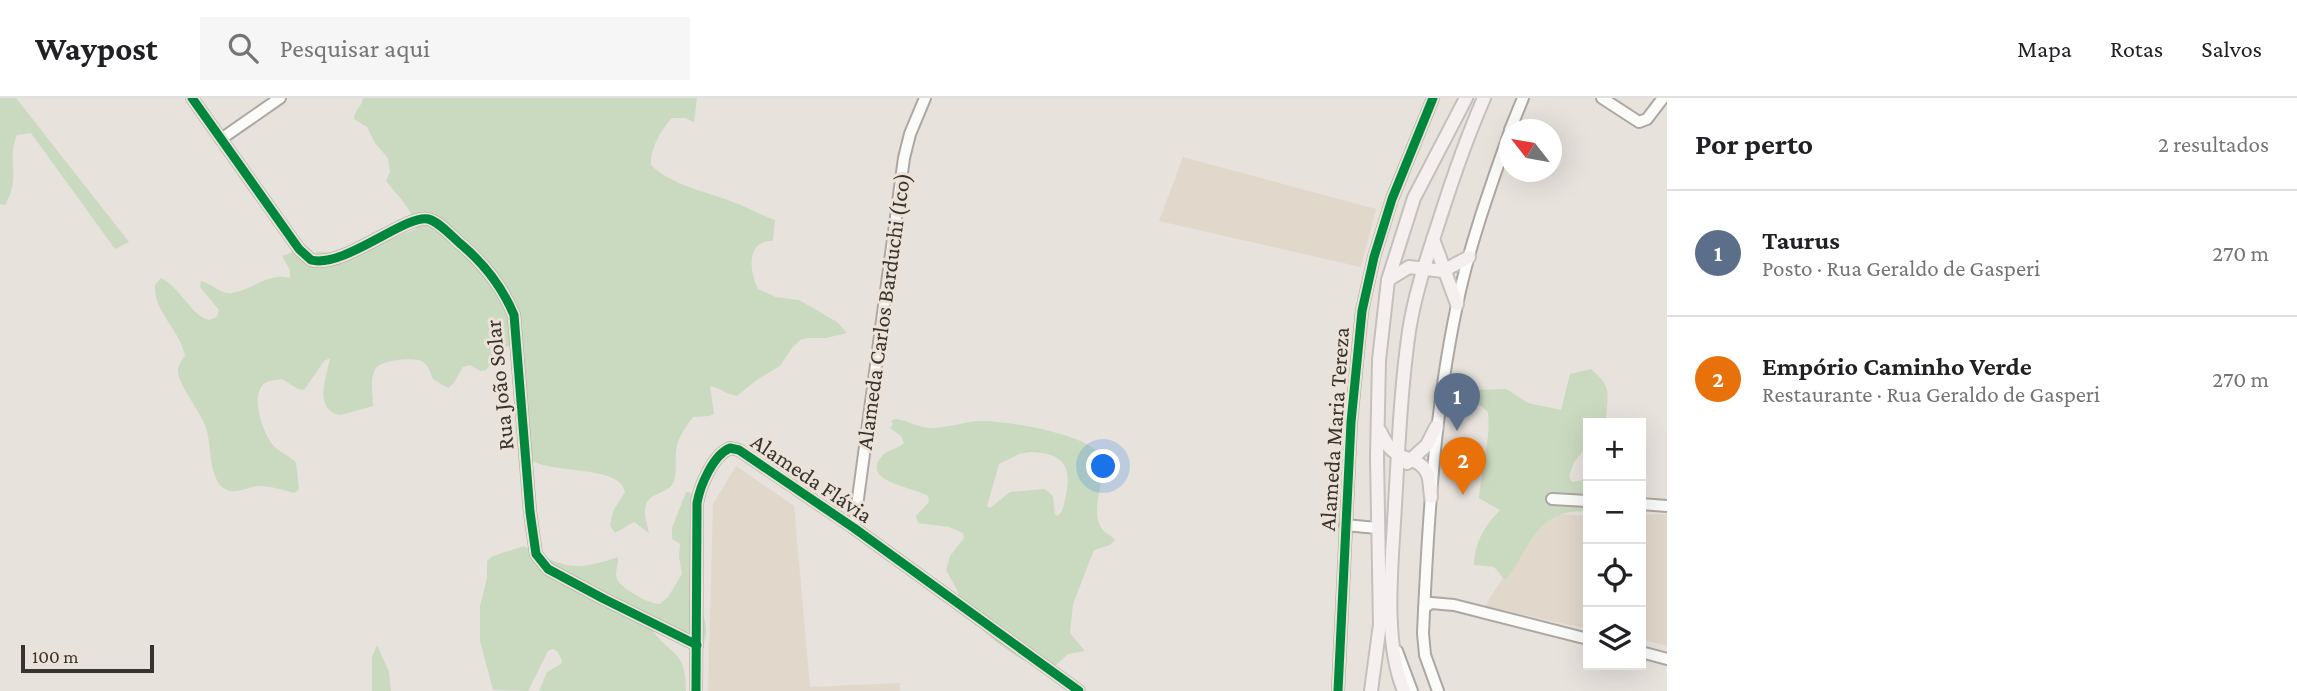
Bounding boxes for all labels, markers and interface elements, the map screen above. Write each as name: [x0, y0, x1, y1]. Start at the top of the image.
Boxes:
search box: [200, 17, 690, 80]
icon: search: [224, 29, 262, 67]
text: Waypost: [35, 30, 158, 67]
text: Pesquisar aqui: [280, 34, 430, 63]
text: Mapa: [2017, 35, 2072, 62]
text: Rotas: [2110, 35, 2163, 62]
text: Salvos: [2201, 35, 2262, 62]
north arrow: [1499, 119, 1562, 182]
text: Por perto: [1695, 127, 1813, 160]
text: 2 resultados: [2158, 131, 2269, 157]
street label: Alameda Carlos Barduchi (Ico): [851, 171, 916, 451]
text: Taurus: [1762, 226, 1840, 255]
text: 1: [1714, 240, 1722, 266]
text: 270 m: [2212, 240, 2269, 266]
text: Posto · Rua Geraldo de Gasperi: [1762, 255, 2040, 281]
street label: Rua João Solar: [479, 318, 519, 452]
street label: Alameda Maria Tereza: [1314, 326, 1354, 532]
text: Empório Caminho Verde: [1762, 352, 2032, 381]
text: 2: [1712, 366, 1724, 392]
text: 270 m: [2212, 366, 2269, 392]
pin: 1: [1434, 373, 1480, 431]
text: Restaurante · Rua Geraldo de Gasperi: [1762, 381, 2100, 407]
map controls: [1583, 418, 1646, 670]
button: +: [1583, 418, 1646, 481]
street label: Alameda Flávia: [746, 428, 878, 528]
pin: 2: [1440, 437, 1486, 495]
your location: [1086, 449, 1120, 483]
button: −: [1583, 481, 1646, 544]
button: locate: [1583, 544, 1646, 607]
button: layers: [1583, 607, 1646, 670]
scale bar: [21, 642, 154, 674]
text: 100 m: [32, 646, 79, 667]

